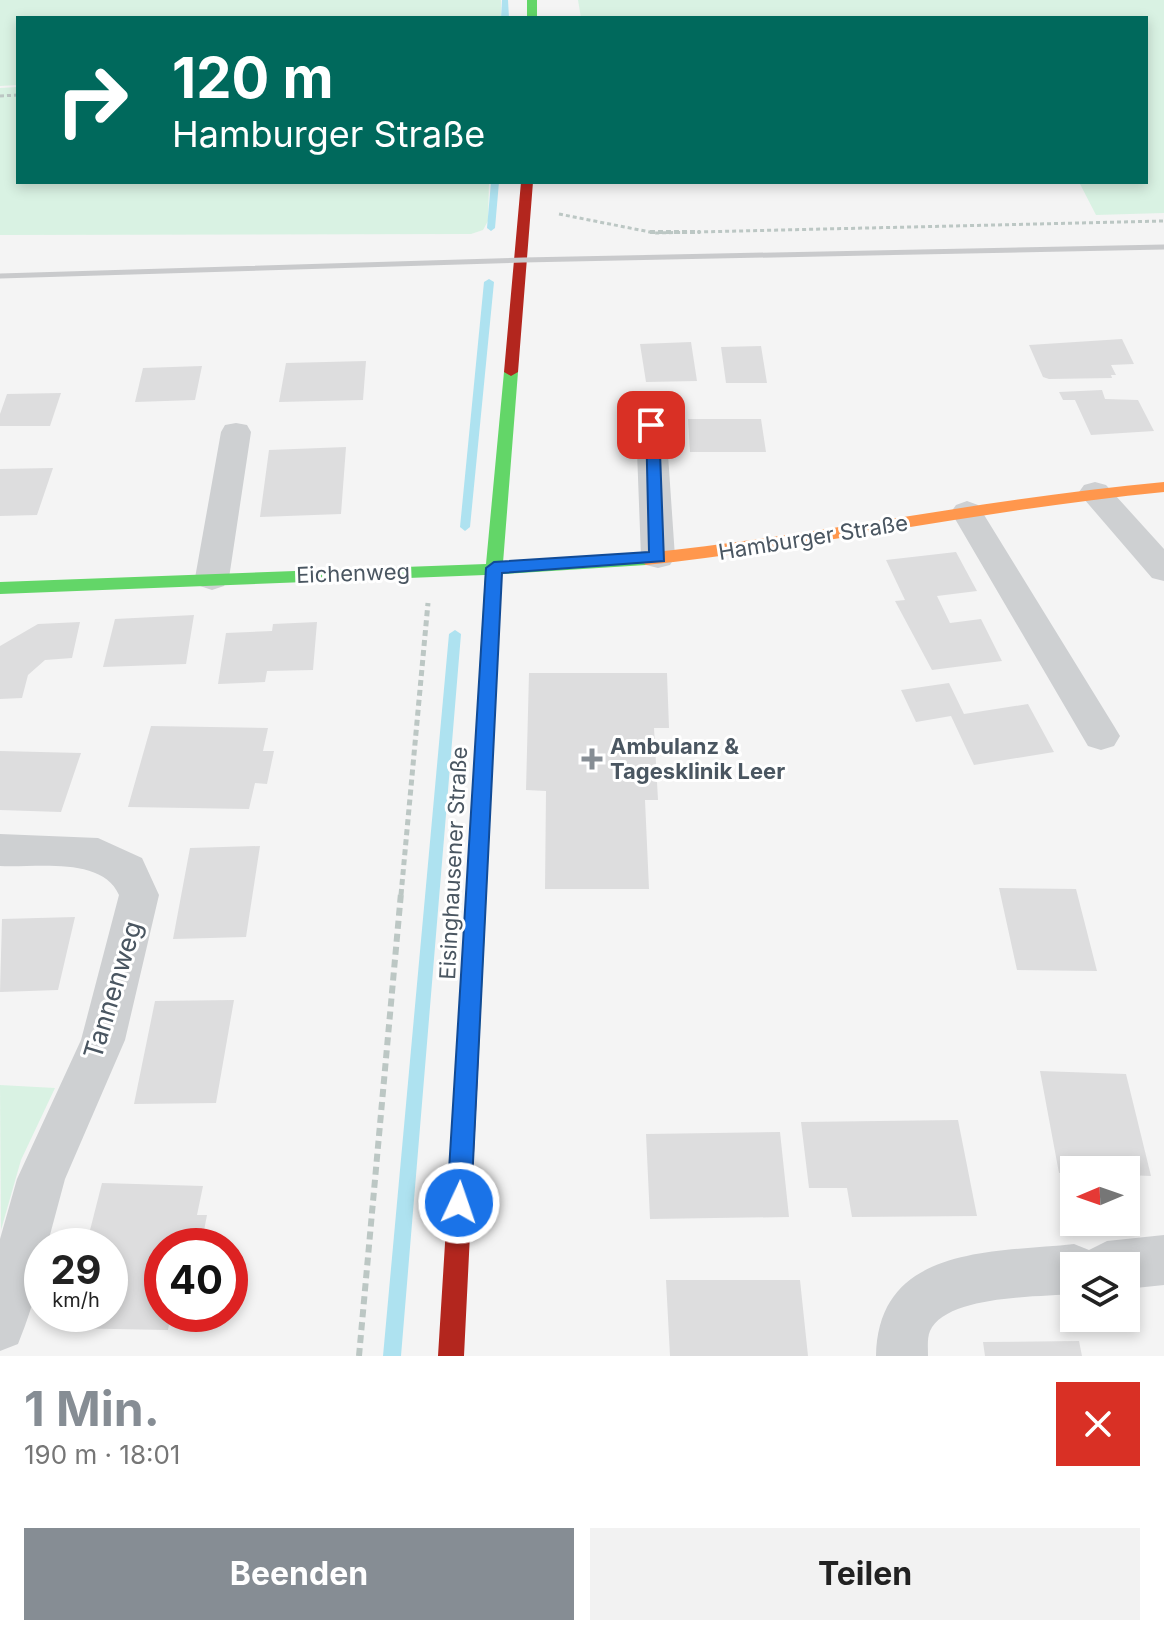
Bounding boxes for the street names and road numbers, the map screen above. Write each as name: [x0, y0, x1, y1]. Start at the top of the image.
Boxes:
street label: Hamburger Straße: [716, 509, 910, 565]
street label: Eichenweg: [296, 558, 410, 588]
street label: Eisinghausener Straße: [434, 746, 472, 980]
street label: Tannenweg: [77, 917, 148, 1063]

